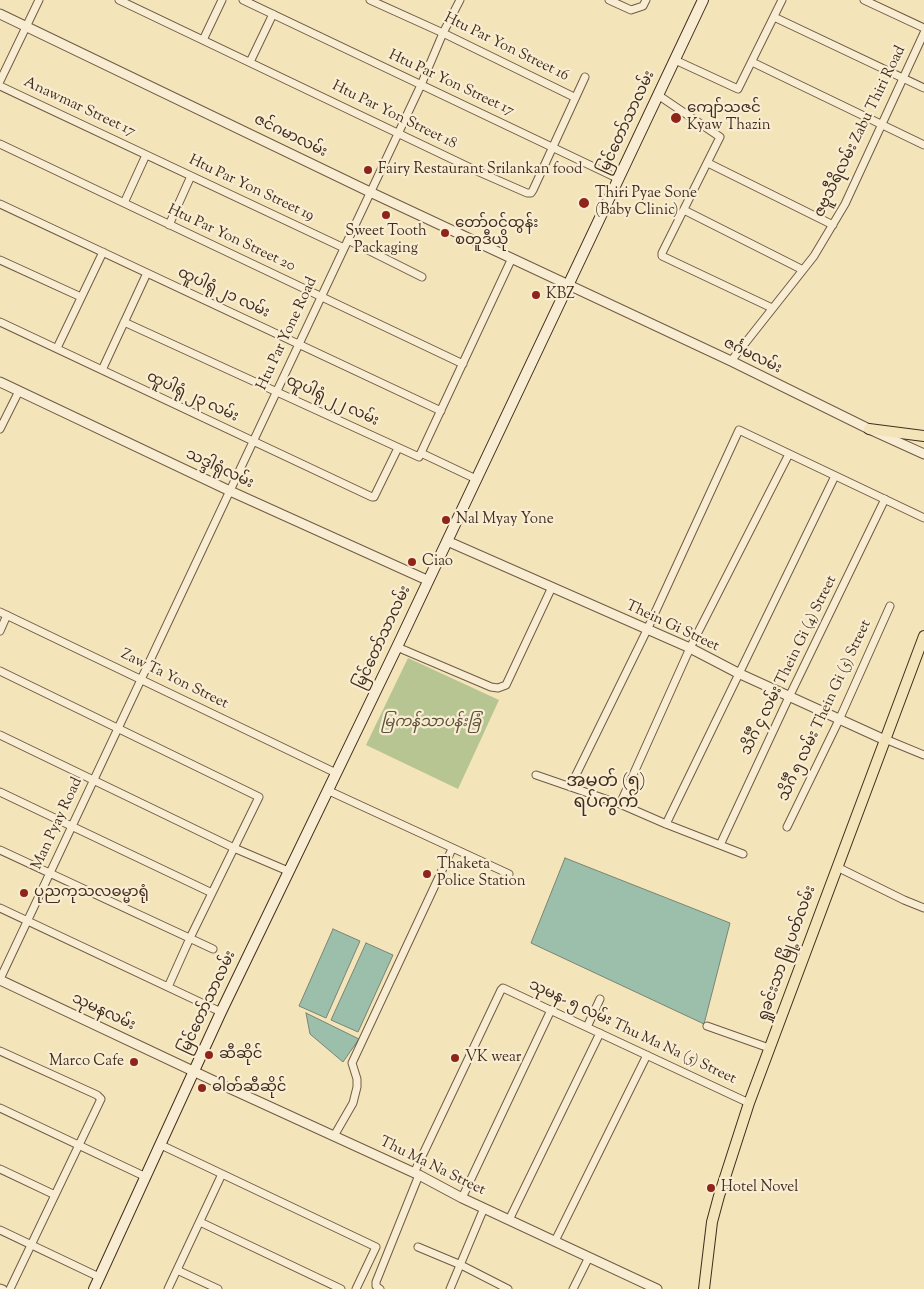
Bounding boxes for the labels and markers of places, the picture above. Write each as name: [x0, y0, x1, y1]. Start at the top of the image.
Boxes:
place label: ကျော်သဇင် Kyaw Thazin: [687, 100, 771, 135]
marker: ကျော်သဇင် Kyaw Thazin: [669, 111, 683, 125]
place label: Fairy Restaurant Srilankan food: [378, 161, 582, 179]
marker: Fairy Restaurant Srilankan food: [362, 164, 374, 176]
place label: Thiri Pyae Sone (Baby Clinic): [595, 185, 697, 220]
marker: Thiri Pyae Sone (Baby Clinic): [577, 196, 591, 210]
marker: Sweet Tooth Packaging: [380, 209, 392, 221]
place label: တော်ဝင်ထွန်း စတူဒီယို: [455, 215, 538, 250]
place label: Sweet Tooth Packaging: [345, 223, 427, 258]
marker: တော်ဝင်ထွန်း စတူဒီယို: [439, 227, 451, 239]
place label: KBZ: [546, 286, 575, 304]
marker: KBZ: [530, 289, 542, 301]
place label: Nal Myay Yone: [456, 511, 554, 529]
marker: Nal Myay Yone: [440, 514, 452, 526]
place label: Ciao: [422, 553, 453, 571]
marker: Ciao: [406, 556, 418, 568]
place label: Thaketa Police Station: [437, 856, 525, 891]
marker: Thaketa Police Station: [421, 868, 433, 880]
place label: ပုညကုသလဓမ္မာရုံ: [34, 884, 149, 902]
marker: ပုညကုသလဓမ္မာရုံ: [18, 887, 30, 899]
place label: ဆီဆိုင်: [219, 1046, 263, 1064]
marker: ဆီဆိုင်: [203, 1049, 215, 1061]
place label: VK wear: [465, 1049, 521, 1067]
marker: VK wear: [449, 1052, 461, 1064]
place label: Marco Cafe: [49, 1053, 124, 1071]
marker: Marco Cafe: [128, 1056, 140, 1068]
place label: ဓါတ်ဆီဆိုင်: [212, 1079, 287, 1097]
marker: ဓါတ်ဆီဆိုင်: [196, 1082, 208, 1094]
place label: Hotel Novel: [721, 1179, 798, 1197]
marker: Hotel Novel: [705, 1182, 717, 1194]

